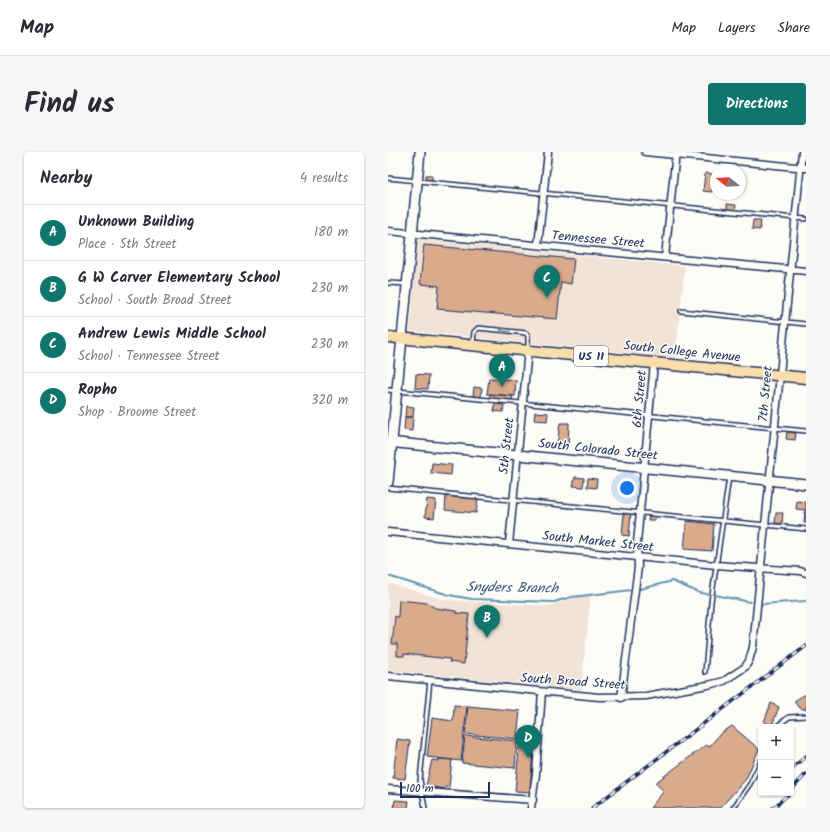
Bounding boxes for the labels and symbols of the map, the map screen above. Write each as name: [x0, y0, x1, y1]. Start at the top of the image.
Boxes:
north arrow: [710, 164, 746, 200]
street label: Tennessee Street: [551, 225, 646, 255]
pin: C: [534, 265, 560, 298]
one-way arrow: [499, 328, 511, 334]
street label: South College Avenue: [622, 335, 742, 369]
road number: US 11: [574, 346, 608, 366]
pin: A: [489, 354, 515, 387]
street label: 7th Street: [753, 364, 779, 423]
street label: 6th Street: [627, 369, 653, 429]
street label: 5th Street: [494, 416, 521, 476]
street label: South Colorado Street: [537, 433, 660, 467]
your location: [617, 478, 637, 498]
street label: South Market Street: [541, 526, 656, 558]
water label: Snyders Branch: [466, 576, 560, 600]
pin: B: [474, 605, 500, 638]
street label: South Broad Street: [520, 668, 627, 696]
pin: D: [515, 725, 541, 758]
scale bar: [400, 780, 490, 799]

